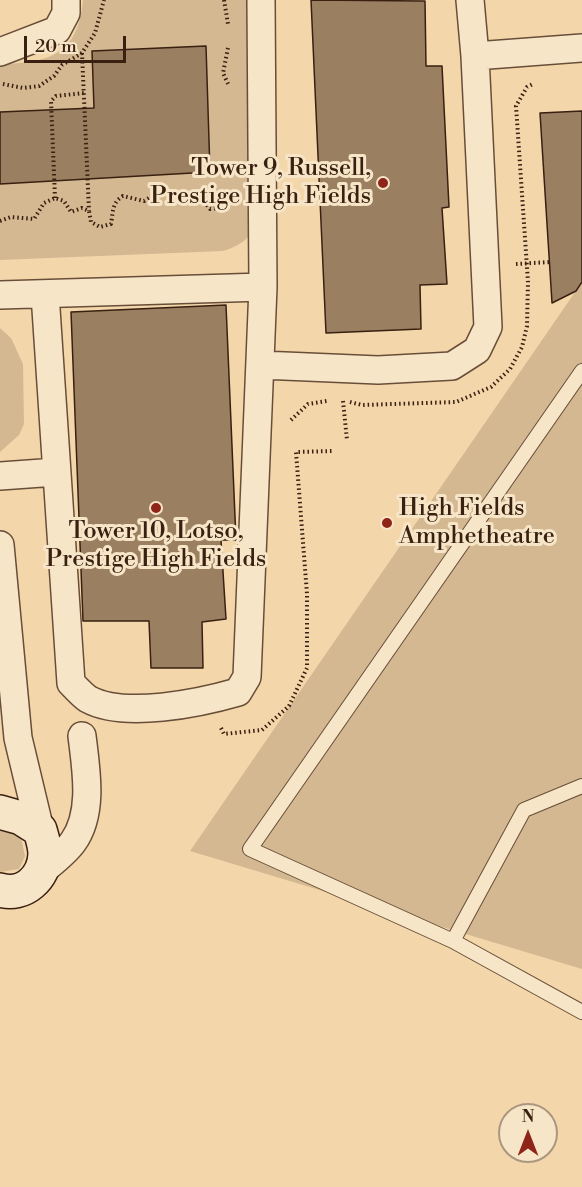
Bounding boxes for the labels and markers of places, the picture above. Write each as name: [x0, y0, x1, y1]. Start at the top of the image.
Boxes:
place label: Tower 9, Russell, Prestige High Fields: [150, 155, 371, 211]
marker: Tower 9, Russell, Prestige High Fields: [376, 176, 390, 190]
place label: High Fields Amphetheatre: [399, 495, 555, 551]
marker: Tower 10, Lotso, Prestige High Fields: [149, 501, 163, 515]
marker: High Fields Amphetheatre: [380, 516, 394, 530]
place label: Tower 10, Lotso, Prestige High Fields: [46, 518, 266, 574]

